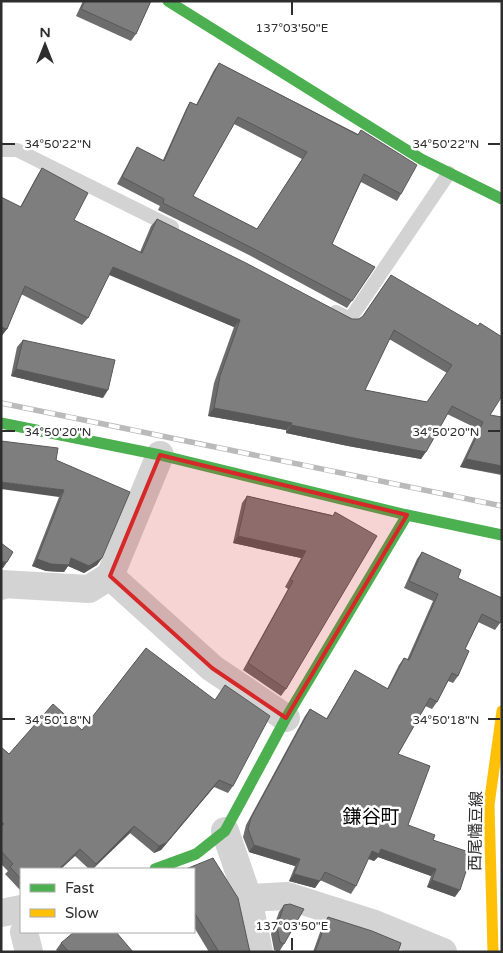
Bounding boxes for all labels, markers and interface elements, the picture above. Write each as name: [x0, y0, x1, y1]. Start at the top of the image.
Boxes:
north arrow: [20, 20, 70, 70]
text: 137°03'50"E: [256, 21, 329, 35]
text: N: [39, 24, 51, 41]
text: 34°50'22"N: [25, 137, 92, 151]
text: 34°50'22"N: [413, 137, 480, 151]
text: 34°50'20"N: [25, 425, 92, 439]
text: 34°50'20"N: [413, 425, 480, 439]
text: 34°50'18"N: [25, 713, 92, 727]
text: 34°50'18"N: [413, 713, 480, 727]
street label: 西尾幡豆線: [465, 791, 487, 871]
district label: 鎌谷町: [342, 806, 400, 828]
legend: [20, 868, 195, 933]
text: Fast: [65, 879, 95, 897]
text: Slow: [65, 904, 99, 922]
text: 137°03'50"E: [256, 919, 329, 933]

